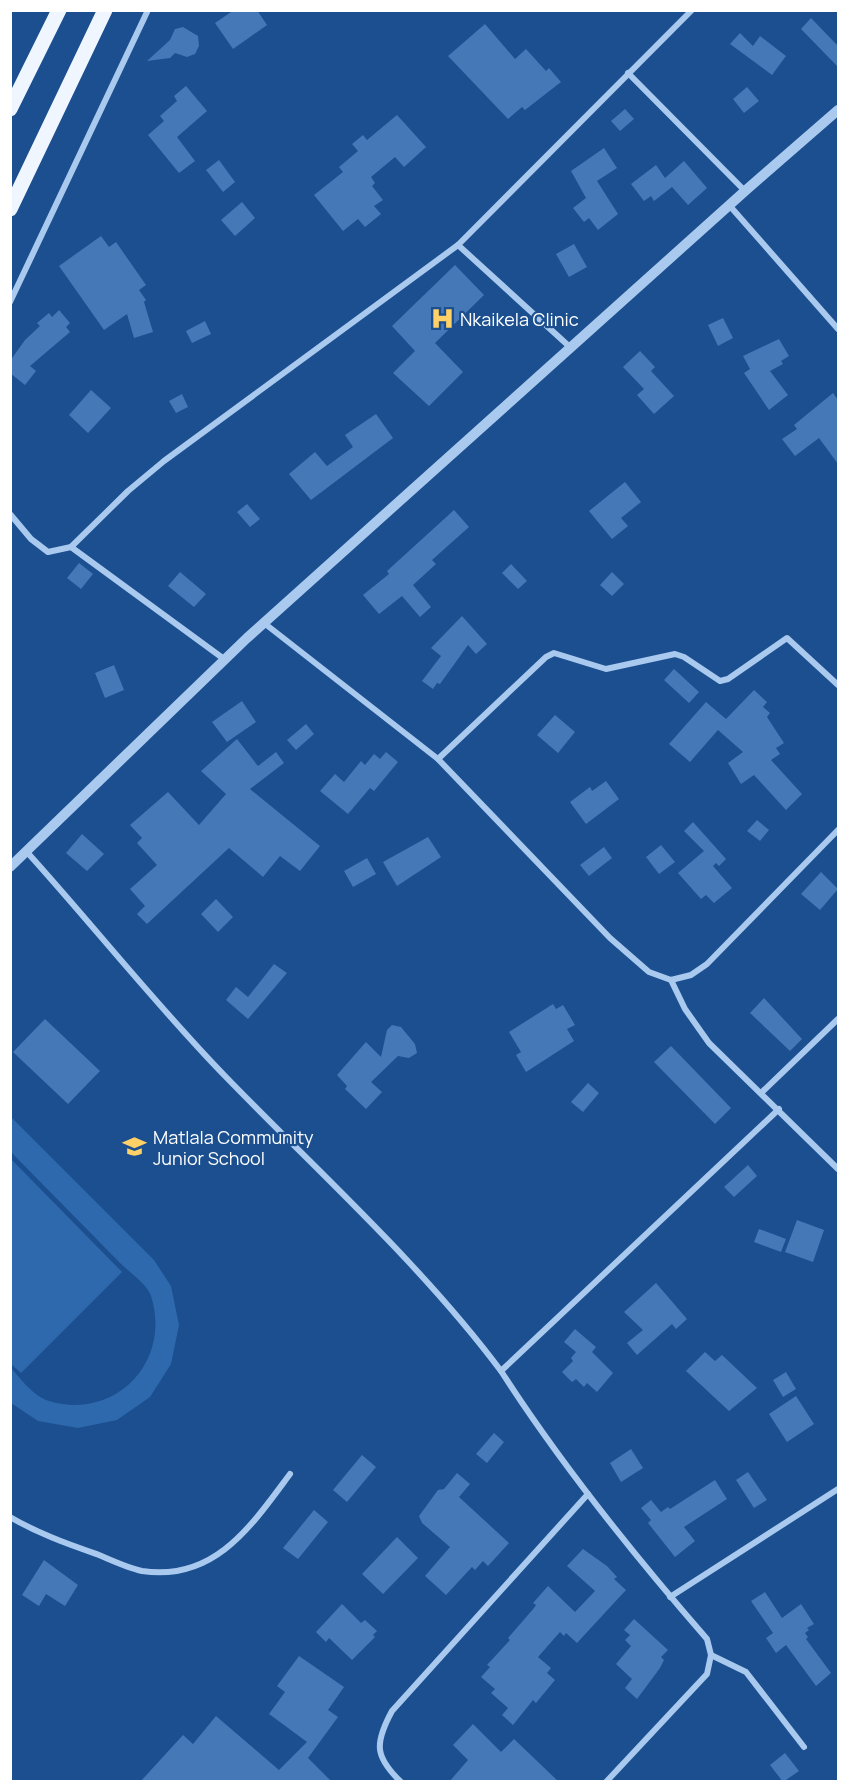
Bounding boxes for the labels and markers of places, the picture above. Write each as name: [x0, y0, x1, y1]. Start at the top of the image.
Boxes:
hospital icon: Nkaikela Clinic: [429, 306, 455, 332]
place label: Nkaikela Clinic: [460, 307, 579, 331]
place label: Matlala Community Junior School: [153, 1125, 314, 1170]
school or university icon: Matlala Community Junior School: [122, 1134, 148, 1160]

